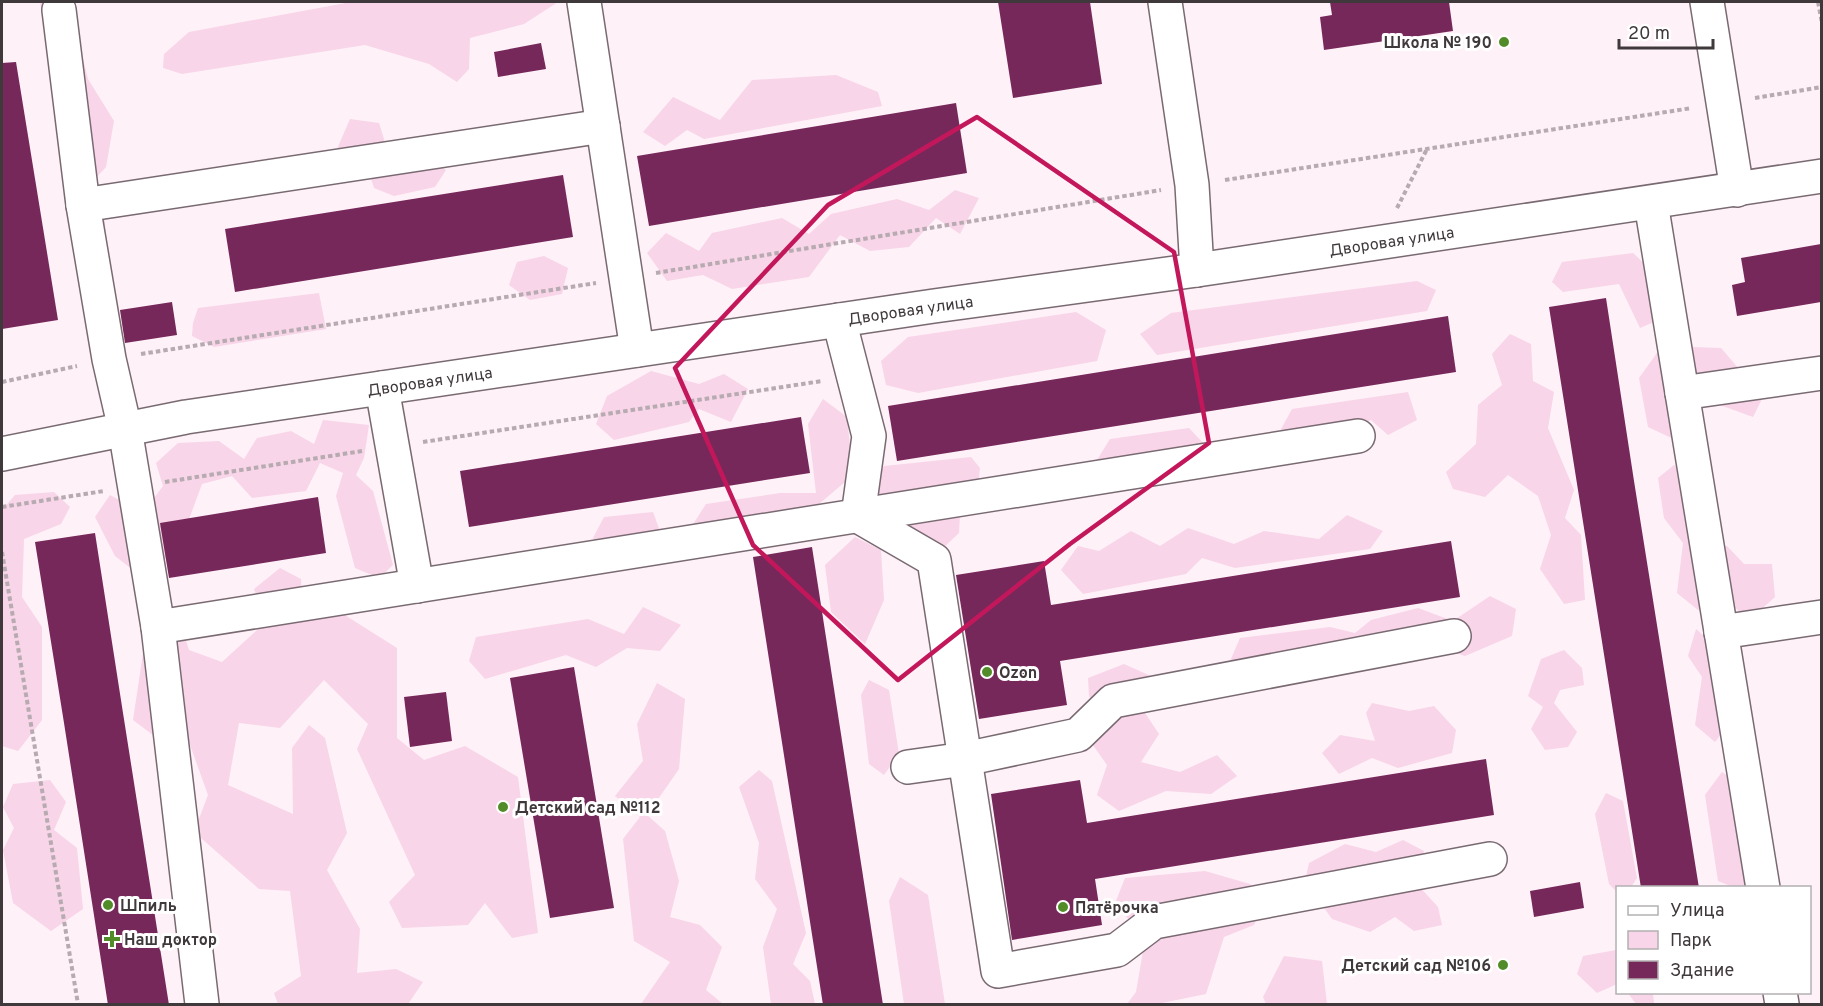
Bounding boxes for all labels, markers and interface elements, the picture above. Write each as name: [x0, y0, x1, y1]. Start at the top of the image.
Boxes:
scale bar: [1619, 12, 1714, 50]
text: 20 m: [1628, 23, 1670, 46]
place label: Школа № 190: [1384, 34, 1492, 54]
marker: Школа № 190: [1497, 35, 1511, 49]
street label: Дворовая улица: [1328, 223, 1456, 262]
street label: Дворовая улица: [847, 293, 975, 331]
street label: Дворовая улица: [366, 364, 494, 402]
place label: Ozon: [999, 664, 1037, 684]
marker: Ozon: [980, 665, 994, 679]
place label: Детский сад №112: [515, 799, 661, 819]
marker: Детский сад №112: [496, 800, 510, 814]
legend: [1616, 886, 1811, 994]
place label: Шпиль: [120, 897, 177, 917]
marker: Шпиль: [101, 898, 115, 912]
place label: Пятёрочка: [1075, 899, 1159, 919]
marker: Пятёрочка: [1056, 900, 1070, 914]
text: Улица: [1670, 900, 1724, 923]
text: Парк: [1670, 930, 1712, 953]
place label: Наш доктор: [124, 931, 217, 951]
marker: Наш доктор: [105, 932, 119, 946]
place label: Детский сад №106: [1341, 957, 1491, 977]
marker: Детский сад №106: [1496, 958, 1510, 972]
text: Здание: [1670, 960, 1734, 983]

